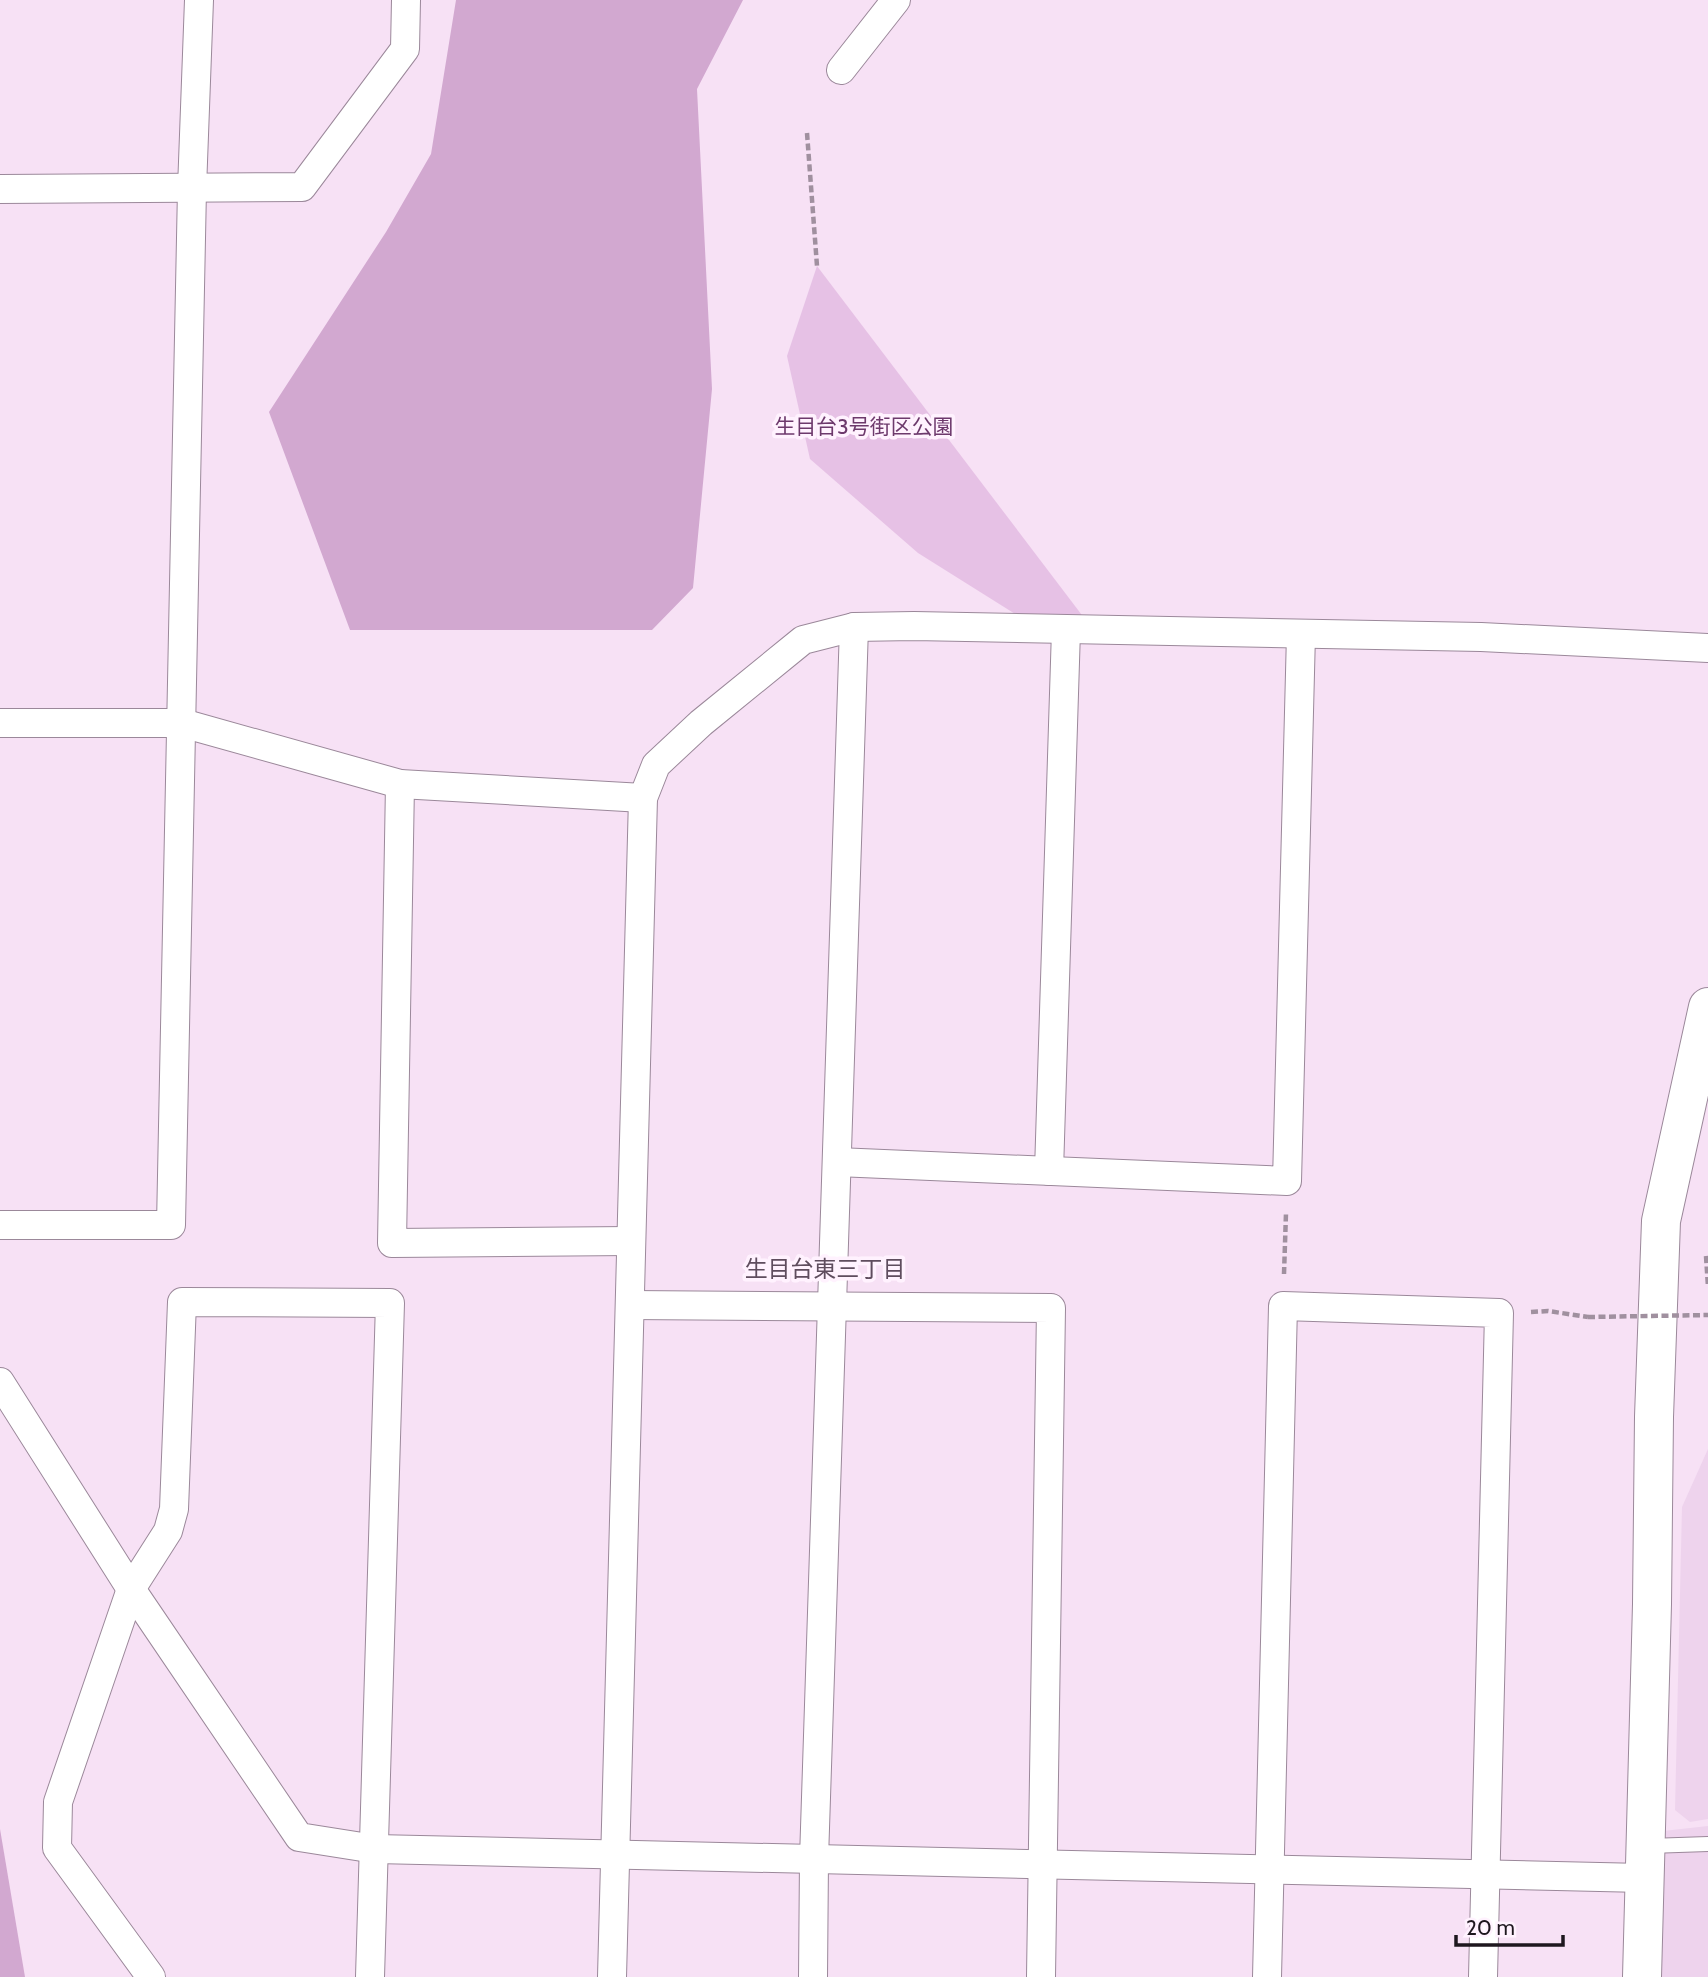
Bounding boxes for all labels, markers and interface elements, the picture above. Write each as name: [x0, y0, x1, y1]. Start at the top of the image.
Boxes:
park label: 生目台3号街区公園: [774, 414, 954, 439]
district label: 生目台東三丁目: [745, 1255, 906, 1283]
scale bar: [1456, 1904, 1563, 1948]
text: 20 m: [1466, 1915, 1515, 1940]

